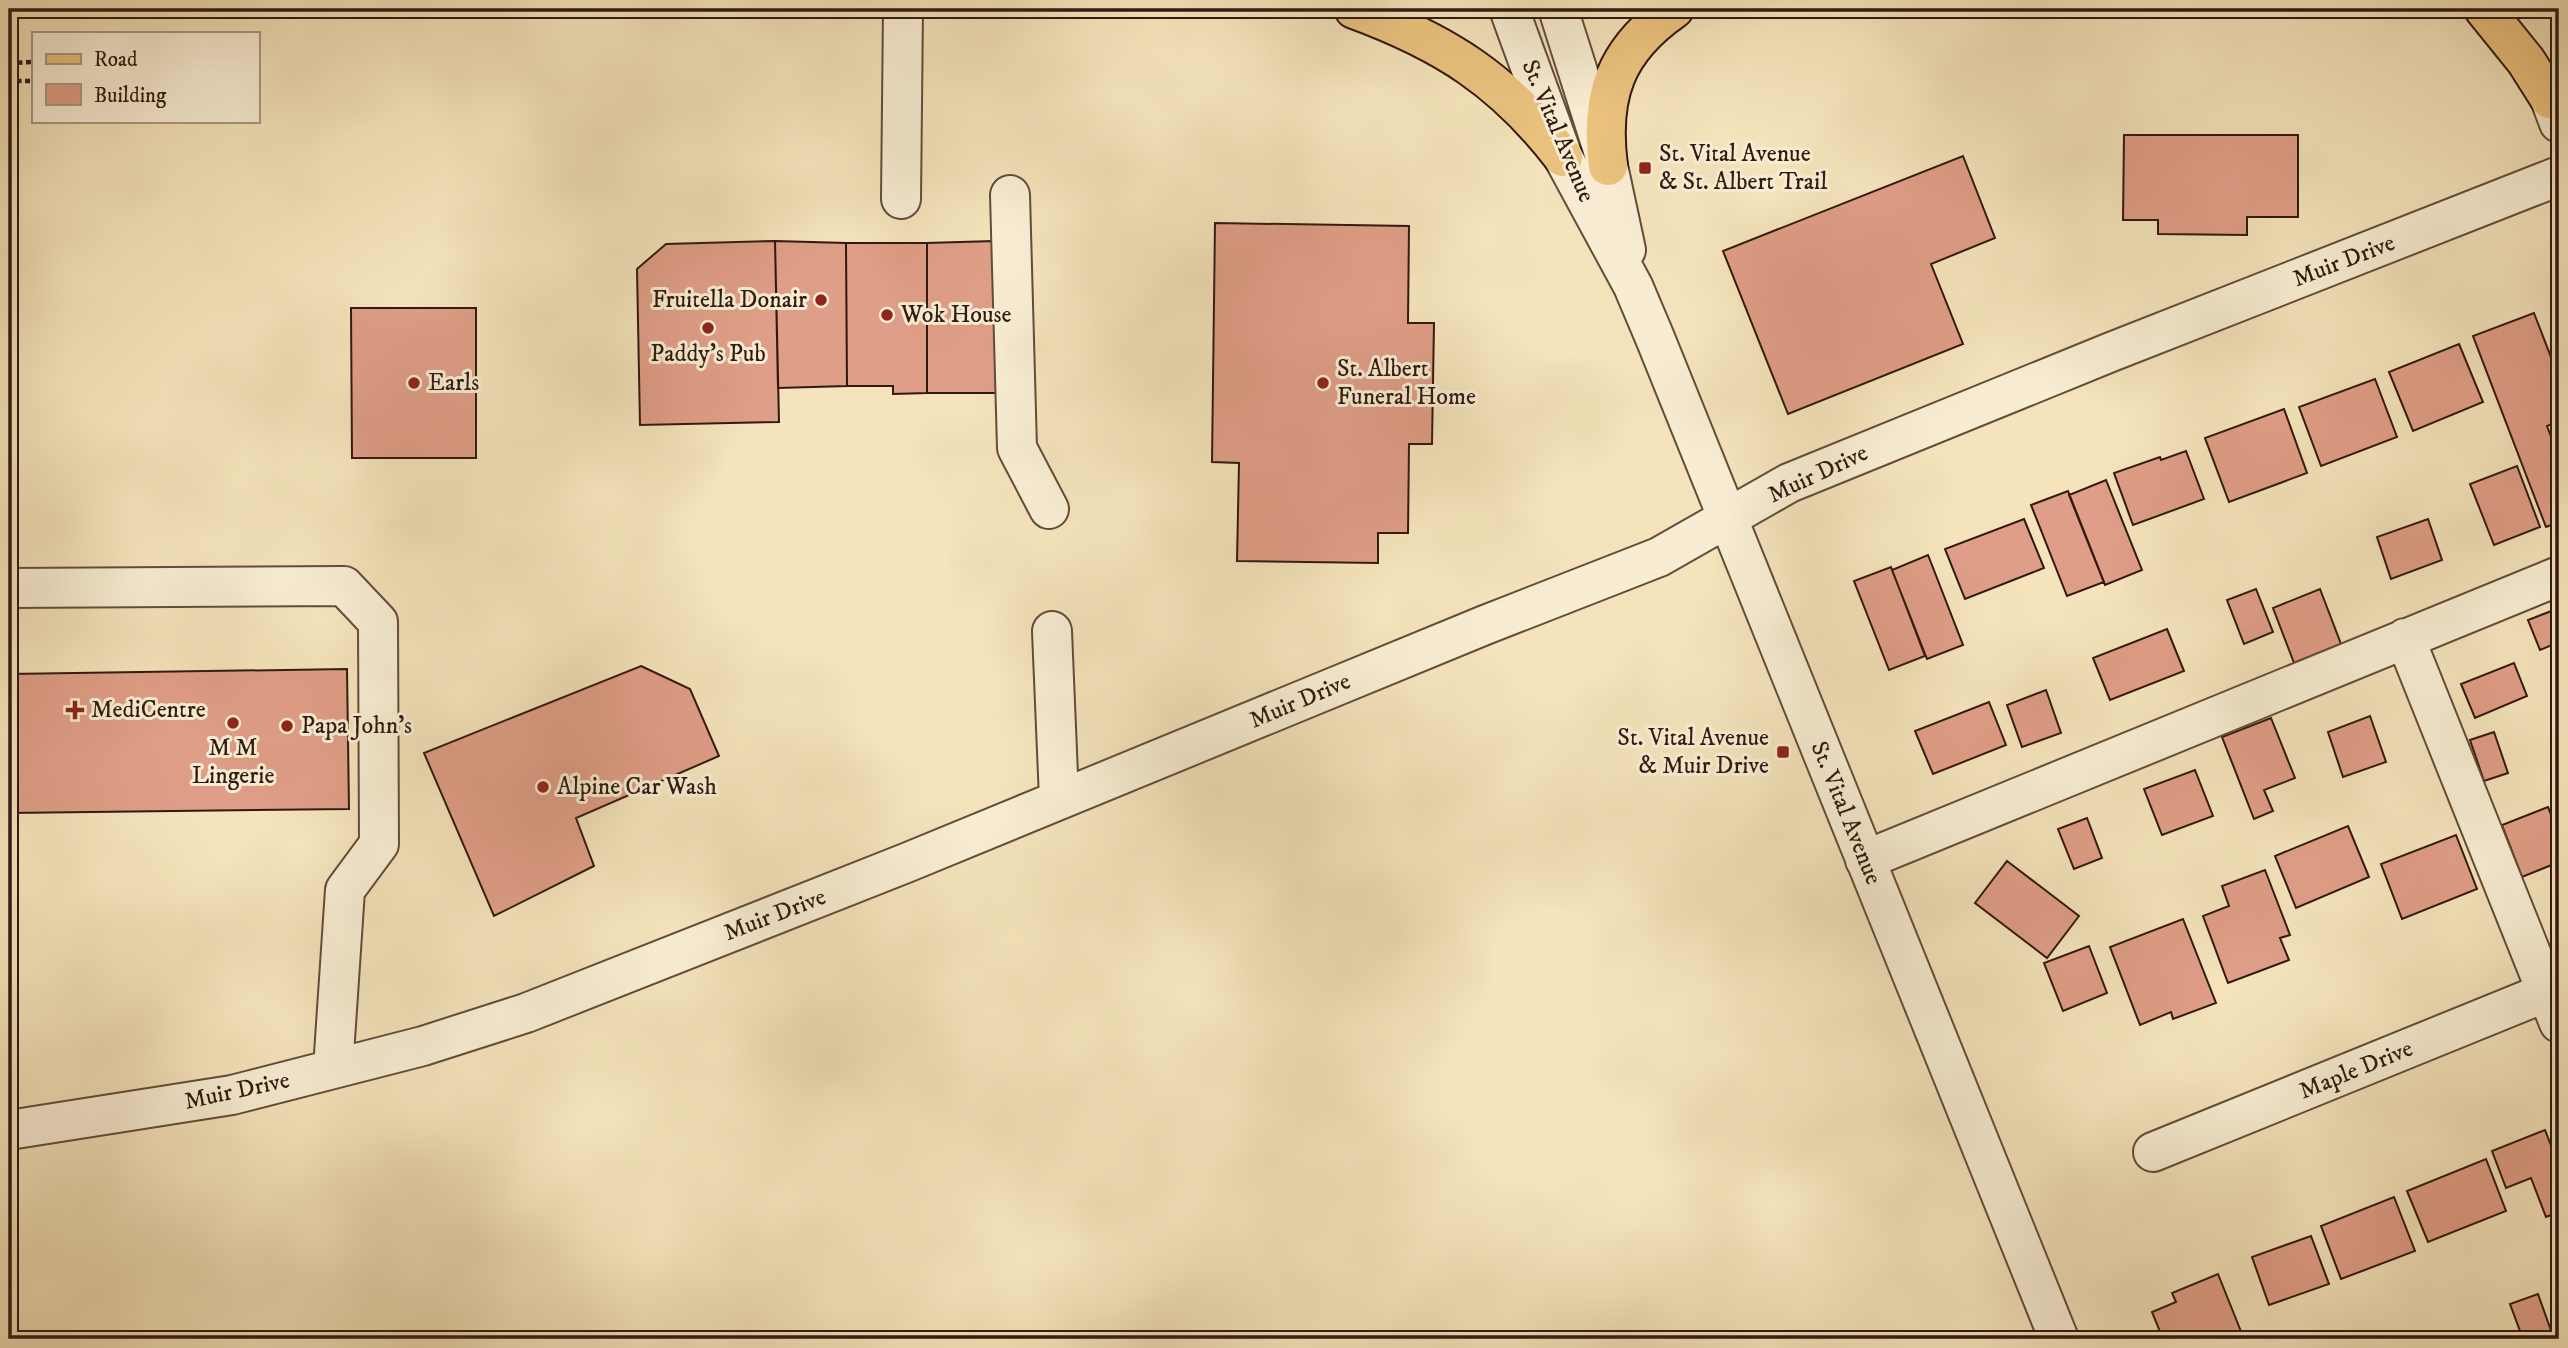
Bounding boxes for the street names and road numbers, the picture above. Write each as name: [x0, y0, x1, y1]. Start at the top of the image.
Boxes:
street label: St. Vital Avenue: [1515, 55, 1601, 207]
street label: Muir Drive: [2289, 228, 2399, 294]
street label: Muir Drive: [1763, 438, 1873, 510]
street label: Muir Drive: [1245, 666, 1355, 736]
street label: St. Vital Avenue: [1804, 737, 1888, 889]
street label: Muir Drive: [720, 882, 830, 948]
street label: Maple Drive: [2295, 1034, 2417, 1106]
street label: Muir Drive: [182, 1065, 292, 1117]

